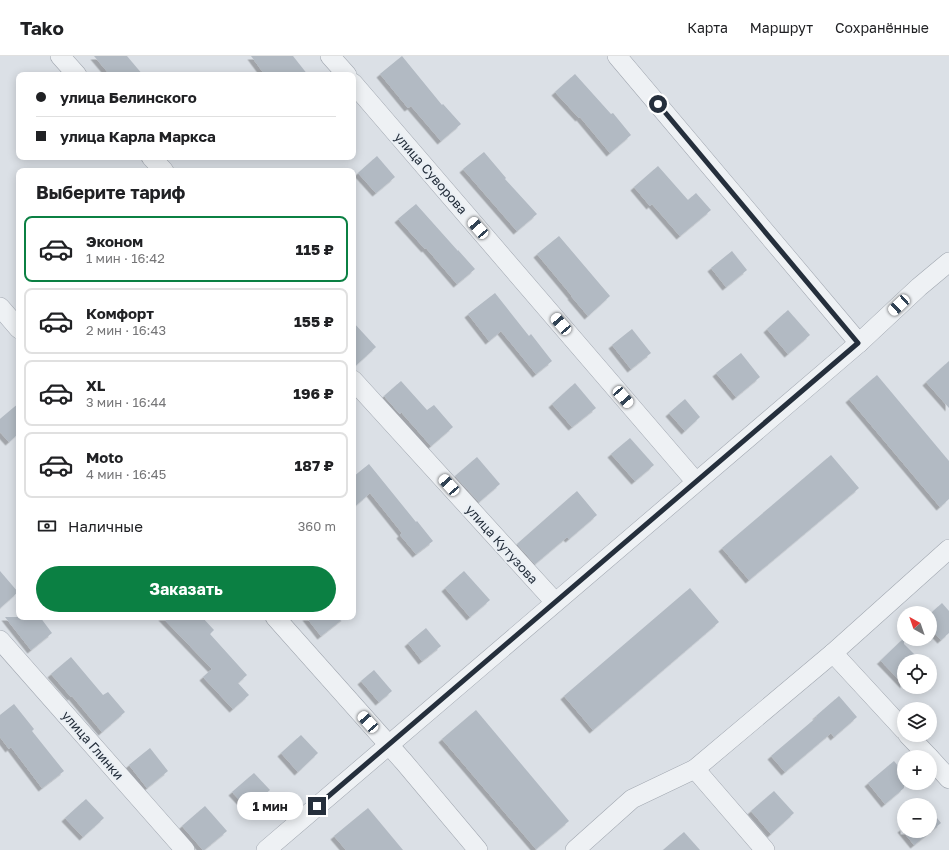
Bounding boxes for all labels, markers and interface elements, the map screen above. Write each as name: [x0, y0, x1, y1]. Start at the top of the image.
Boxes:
text: Tako: [20, 16, 64, 39]
text: Карта: [687, 19, 728, 36]
text: Маршрут: [750, 19, 813, 36]
text: Сохранённые: [835, 19, 929, 36]
text: улица Белинского: [60, 88, 197, 106]
route start: [649, 95, 667, 113]
text: улица Карла Маркса: [60, 127, 216, 145]
street label: улица Суворова: [391, 129, 471, 217]
text: Выберите тариф: [36, 181, 185, 203]
car: [466, 215, 490, 241]
icon: car: [38, 231, 74, 267]
text: Эконом: [86, 232, 143, 250]
text: 115 ₽: [296, 240, 334, 258]
text: 1 мин · 16:42: [86, 250, 165, 266]
car: [886, 292, 912, 318]
icon: car: [38, 303, 74, 339]
text: Комфорт: [86, 304, 154, 322]
car: [549, 311, 573, 337]
text: 155 ₽: [294, 312, 334, 330]
text: 2 мин · 16:43: [86, 322, 166, 338]
icon: car: [38, 375, 74, 411]
text: XL: [86, 376, 105, 394]
text: 196 ₽: [293, 384, 334, 402]
car: [611, 384, 635, 410]
text: 3 мин · 16:44: [86, 394, 166, 410]
icon: car: [38, 447, 74, 483]
text: Moto: [86, 448, 123, 466]
text: 187 ₽: [295, 456, 334, 474]
text: 4 мин · 16:45: [86, 466, 166, 482]
car: [437, 472, 461, 498]
street label: улица Кутузова: [462, 501, 542, 587]
icon: cash: [36, 515, 58, 537]
text: Наличные: [68, 517, 143, 535]
text: 360 m: [298, 518, 336, 534]
button: Заказать: [36, 566, 336, 612]
north arrow: [897, 606, 937, 646]
map controls: [897, 606, 937, 838]
button: locate: [897, 654, 937, 694]
button: layers: [897, 702, 937, 742]
street label: улица Глинки: [59, 707, 127, 783]
car: [356, 709, 380, 735]
button: +: [897, 750, 937, 790]
callout: 1 мин: [237, 792, 303, 820]
route end: [308, 797, 326, 815]
text: 1 мин: [252, 798, 288, 814]
button: −: [897, 798, 937, 838]

